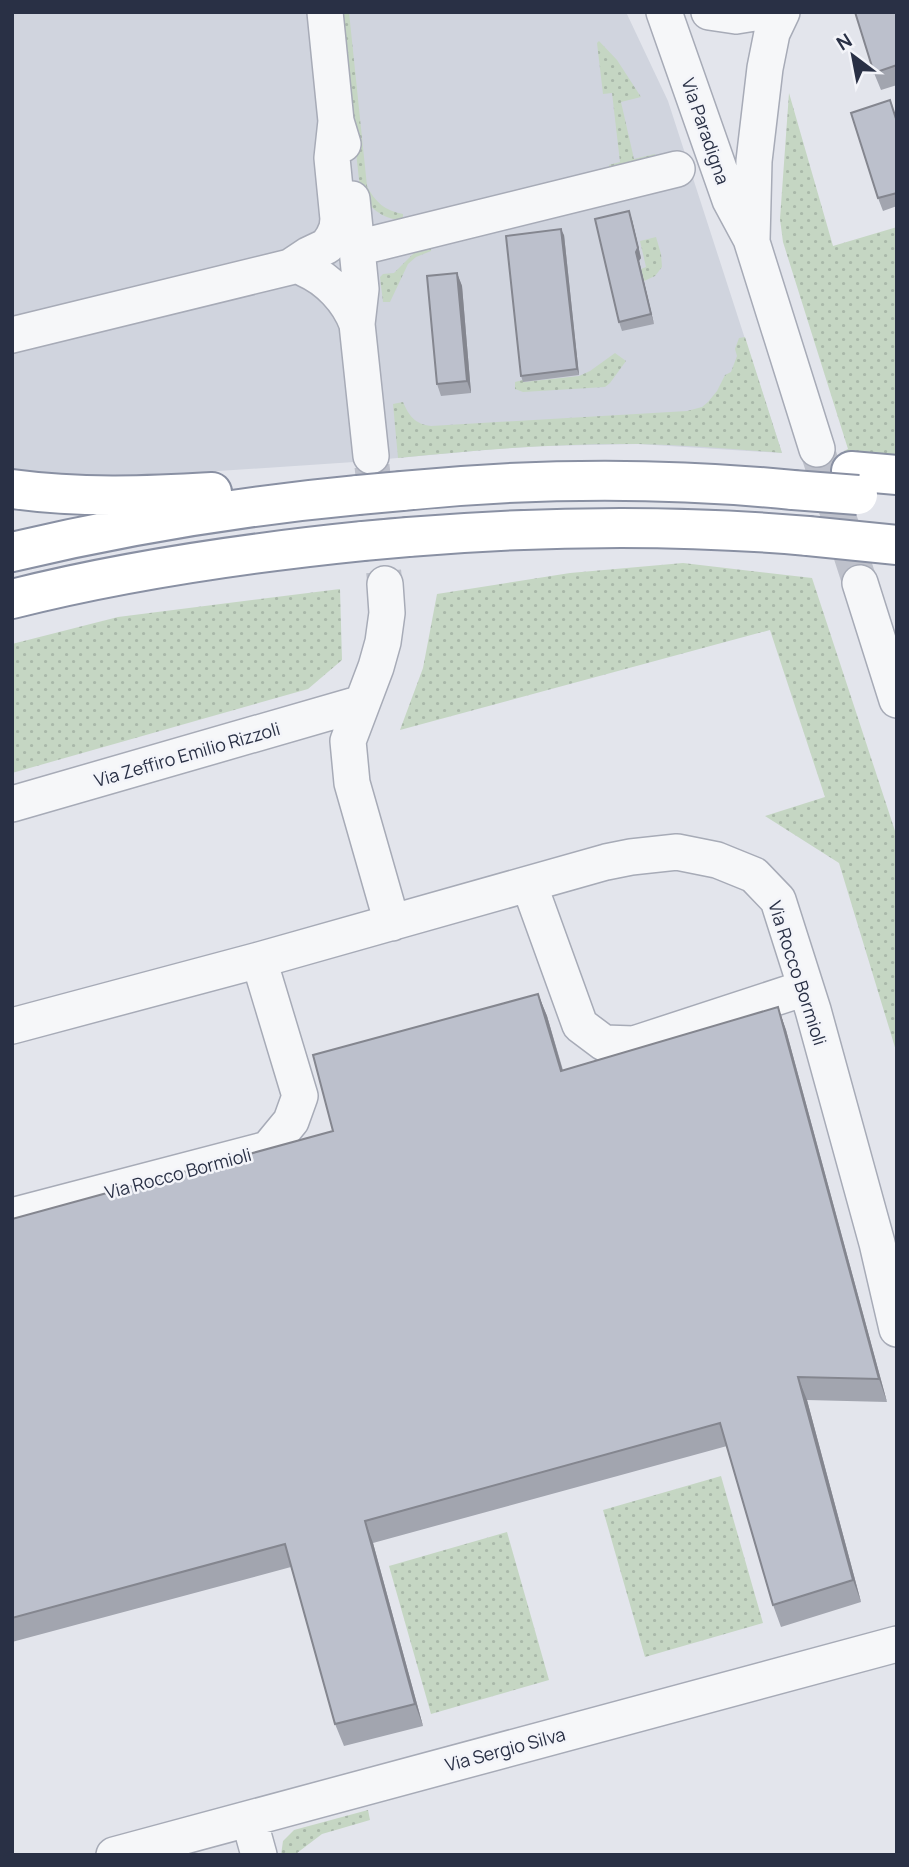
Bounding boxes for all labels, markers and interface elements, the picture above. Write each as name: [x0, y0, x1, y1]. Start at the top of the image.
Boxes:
north arrow: [818, 21, 888, 91]
text: N: [831, 27, 857, 56]
street label: Via Paradigna: [677, 75, 735, 187]
street label: Via Zeffiro Emilio Rizzoli: [91, 716, 283, 792]
street label: Via Rocco Bormioli: [763, 898, 833, 1048]
street label: Via Rocco Bormioli: [102, 1142, 254, 1204]
street label: Via Sergio Silva: [442, 1721, 568, 1777]

